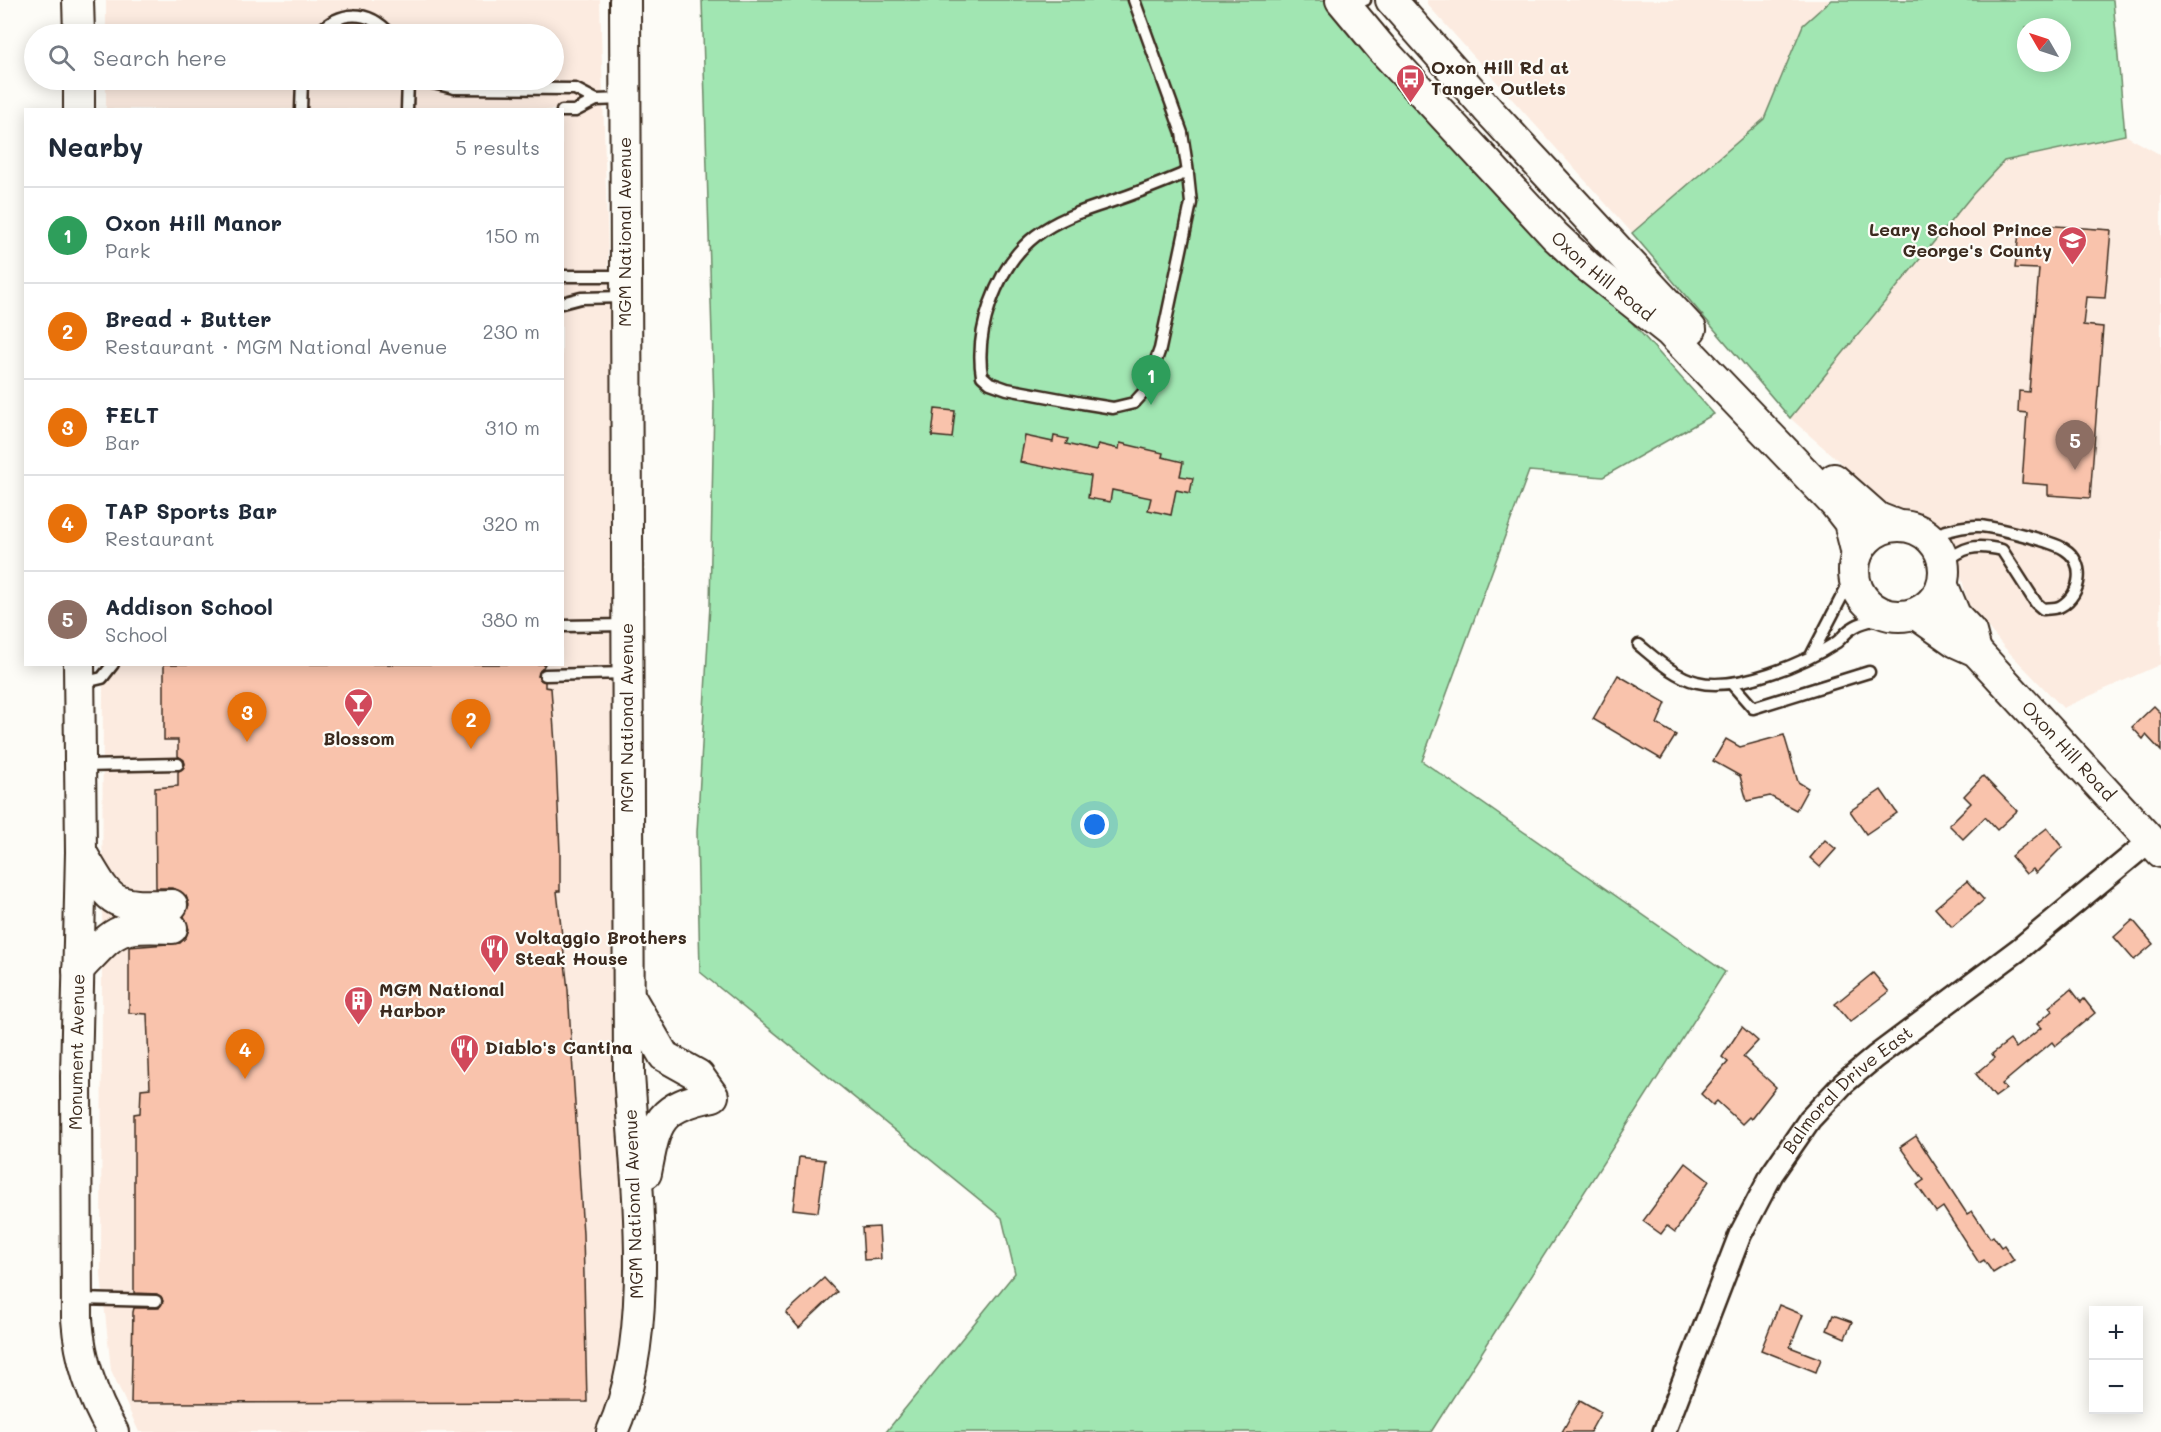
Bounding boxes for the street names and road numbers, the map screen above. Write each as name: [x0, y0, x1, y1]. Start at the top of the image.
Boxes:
street label: MGM National Avenue: [612, 137, 636, 327]
street label: Oxon Hill Road: [1546, 225, 1660, 326]
street label: MGM National Avenue: [614, 623, 638, 813]
street label: Oxon Hill Road: [2017, 695, 2121, 806]
street label: Monument Avenue: [63, 974, 89, 1130]
street label: Balmoral Drive East: [1777, 1020, 1917, 1158]
street label: MGM National Avenue: [618, 1109, 648, 1299]

